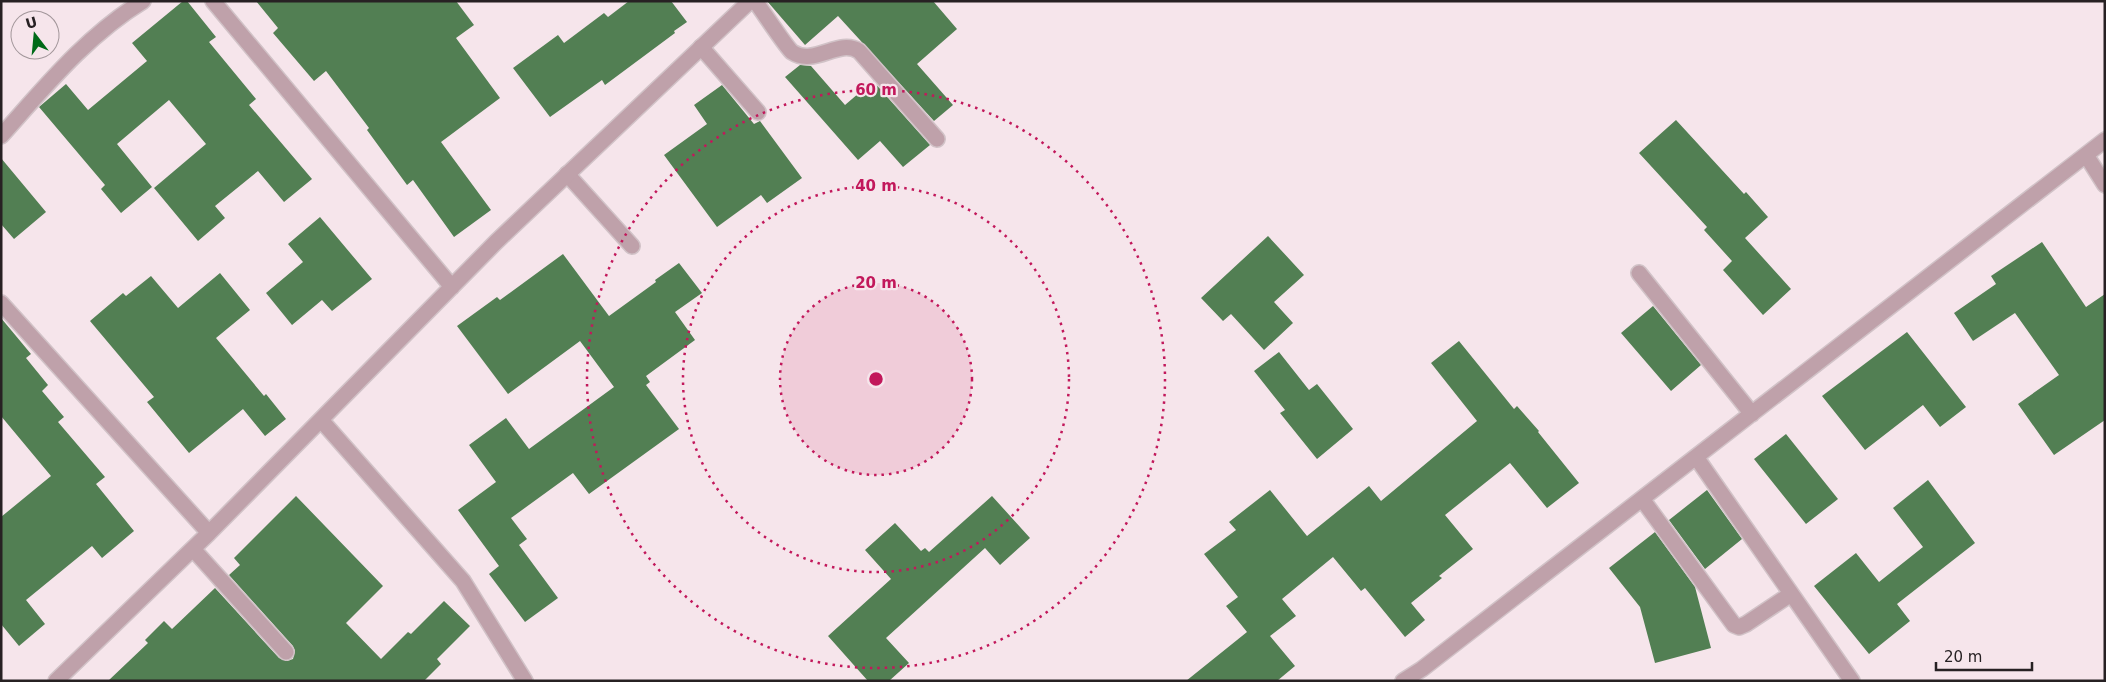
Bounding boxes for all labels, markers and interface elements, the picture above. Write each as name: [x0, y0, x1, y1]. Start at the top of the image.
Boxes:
north arrow: [10, 10, 60, 60]
text: U: [24, 13, 39, 32]
text: 60 m: [855, 81, 897, 99]
text: 40 m: [855, 177, 897, 195]
text: 20 m: [855, 274, 897, 292]
centre of rings: [867, 370, 885, 388]
scale bar: [1936, 640, 2032, 672]
text: 20 m: [1944, 648, 1982, 666]

